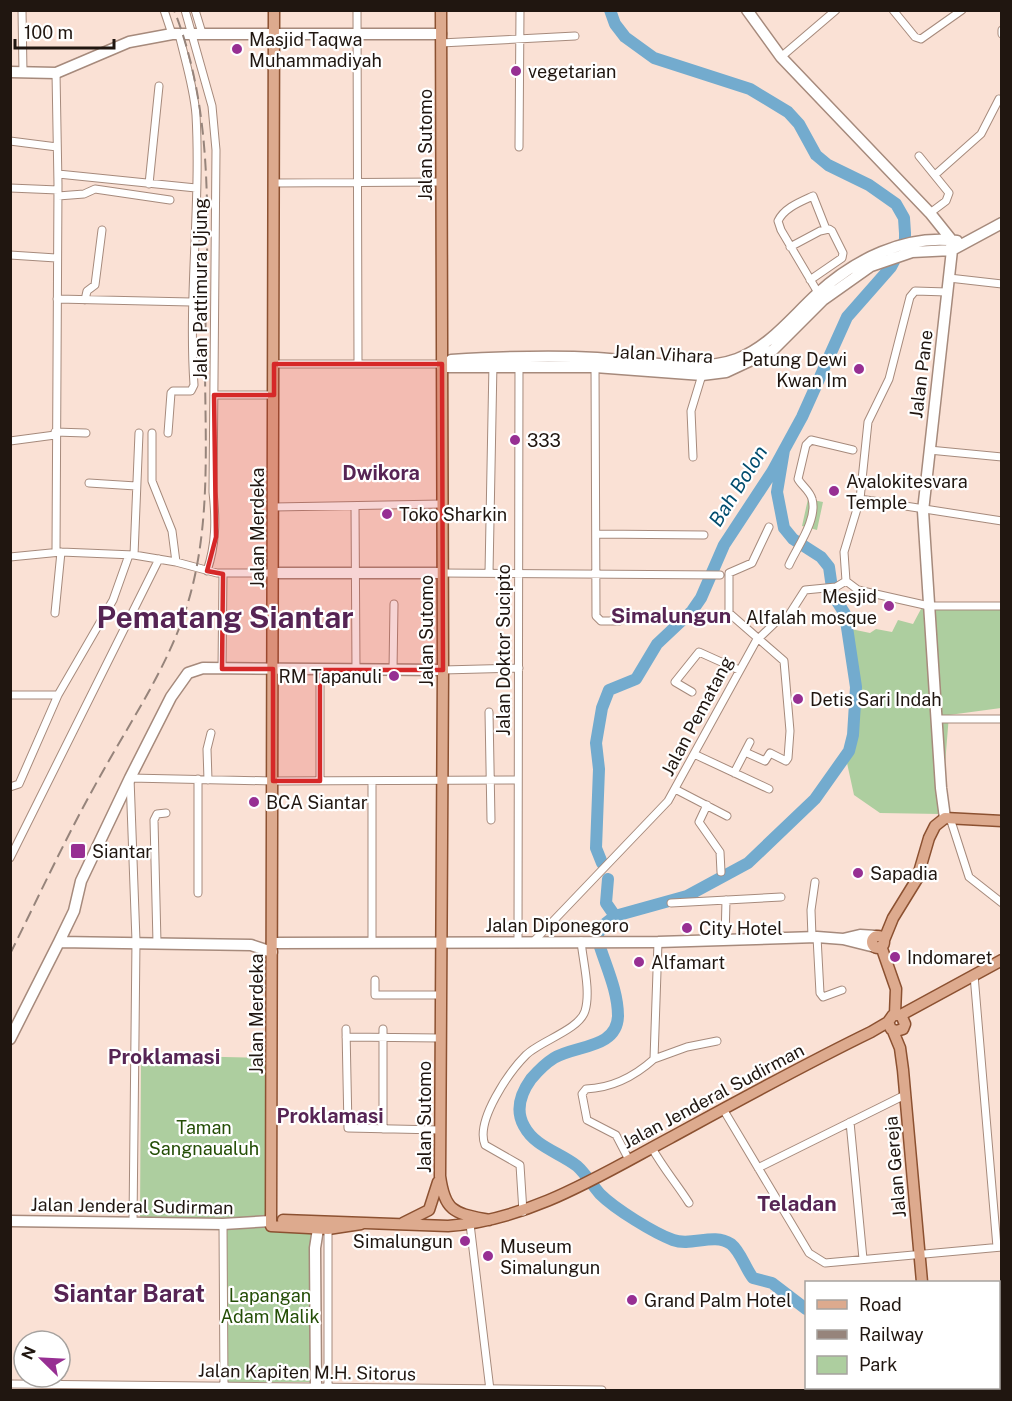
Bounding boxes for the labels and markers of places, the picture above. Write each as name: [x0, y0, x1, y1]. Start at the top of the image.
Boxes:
place label: Masjid Taqwa Muhammadiyah: [249, 29, 382, 71]
marker: Masjid Taqwa Muhammadiyah: [230, 42, 244, 56]
place label: vegetarian: [528, 61, 616, 82]
marker: vegetarian: [509, 64, 523, 78]
place label: Patung Dewi Kwan Im: [742, 349, 847, 391]
marker: Patung Dewi Kwan Im: [852, 362, 866, 376]
place label: 333: [527, 430, 561, 451]
marker: 333: [508, 433, 522, 447]
place label: Avalokitesvara Temple: [846, 471, 968, 513]
marker: Avalokitesvara Temple: [827, 484, 841, 498]
place label: Toko Sharkin: [399, 504, 507, 525]
marker: Toko Sharkin: [380, 507, 394, 521]
place label: Mesjid Alfalah mosque: [746, 586, 877, 628]
marker: Mesjid Alfalah mosque: [882, 599, 896, 613]
place label: RM Tapanuli: [279, 666, 382, 687]
marker: RM Tapanuli: [387, 669, 401, 683]
place label: Detis Sari Indah: [810, 689, 942, 710]
marker: Detis Sari Indah: [791, 692, 805, 706]
place label: BCA Siantar: [266, 792, 368, 813]
marker: BCA Siantar: [247, 795, 261, 809]
place label: Siantar: [92, 841, 152, 862]
marker: Siantar: [69, 842, 87, 860]
place label: Sapadia: [870, 863, 938, 884]
marker: Sapadia: [851, 866, 865, 880]
place label: City Hotel: [699, 918, 783, 939]
marker: City Hotel: [680, 921, 694, 935]
place label: Indomaret: [907, 947, 993, 968]
marker: Indomaret: [888, 950, 902, 964]
place label: Alfamart: [651, 952, 725, 973]
marker: Alfamart: [632, 955, 646, 969]
place label: Simalungun: [353, 1231, 453, 1252]
marker: Simalungun: [458, 1234, 472, 1248]
place label: Museum Simalungun: [500, 1236, 600, 1278]
marker: Museum Simalungun: [481, 1249, 495, 1263]
place label: Grand Palm Hotel: [644, 1290, 792, 1311]
marker: Grand Palm Hotel: [625, 1293, 639, 1307]

